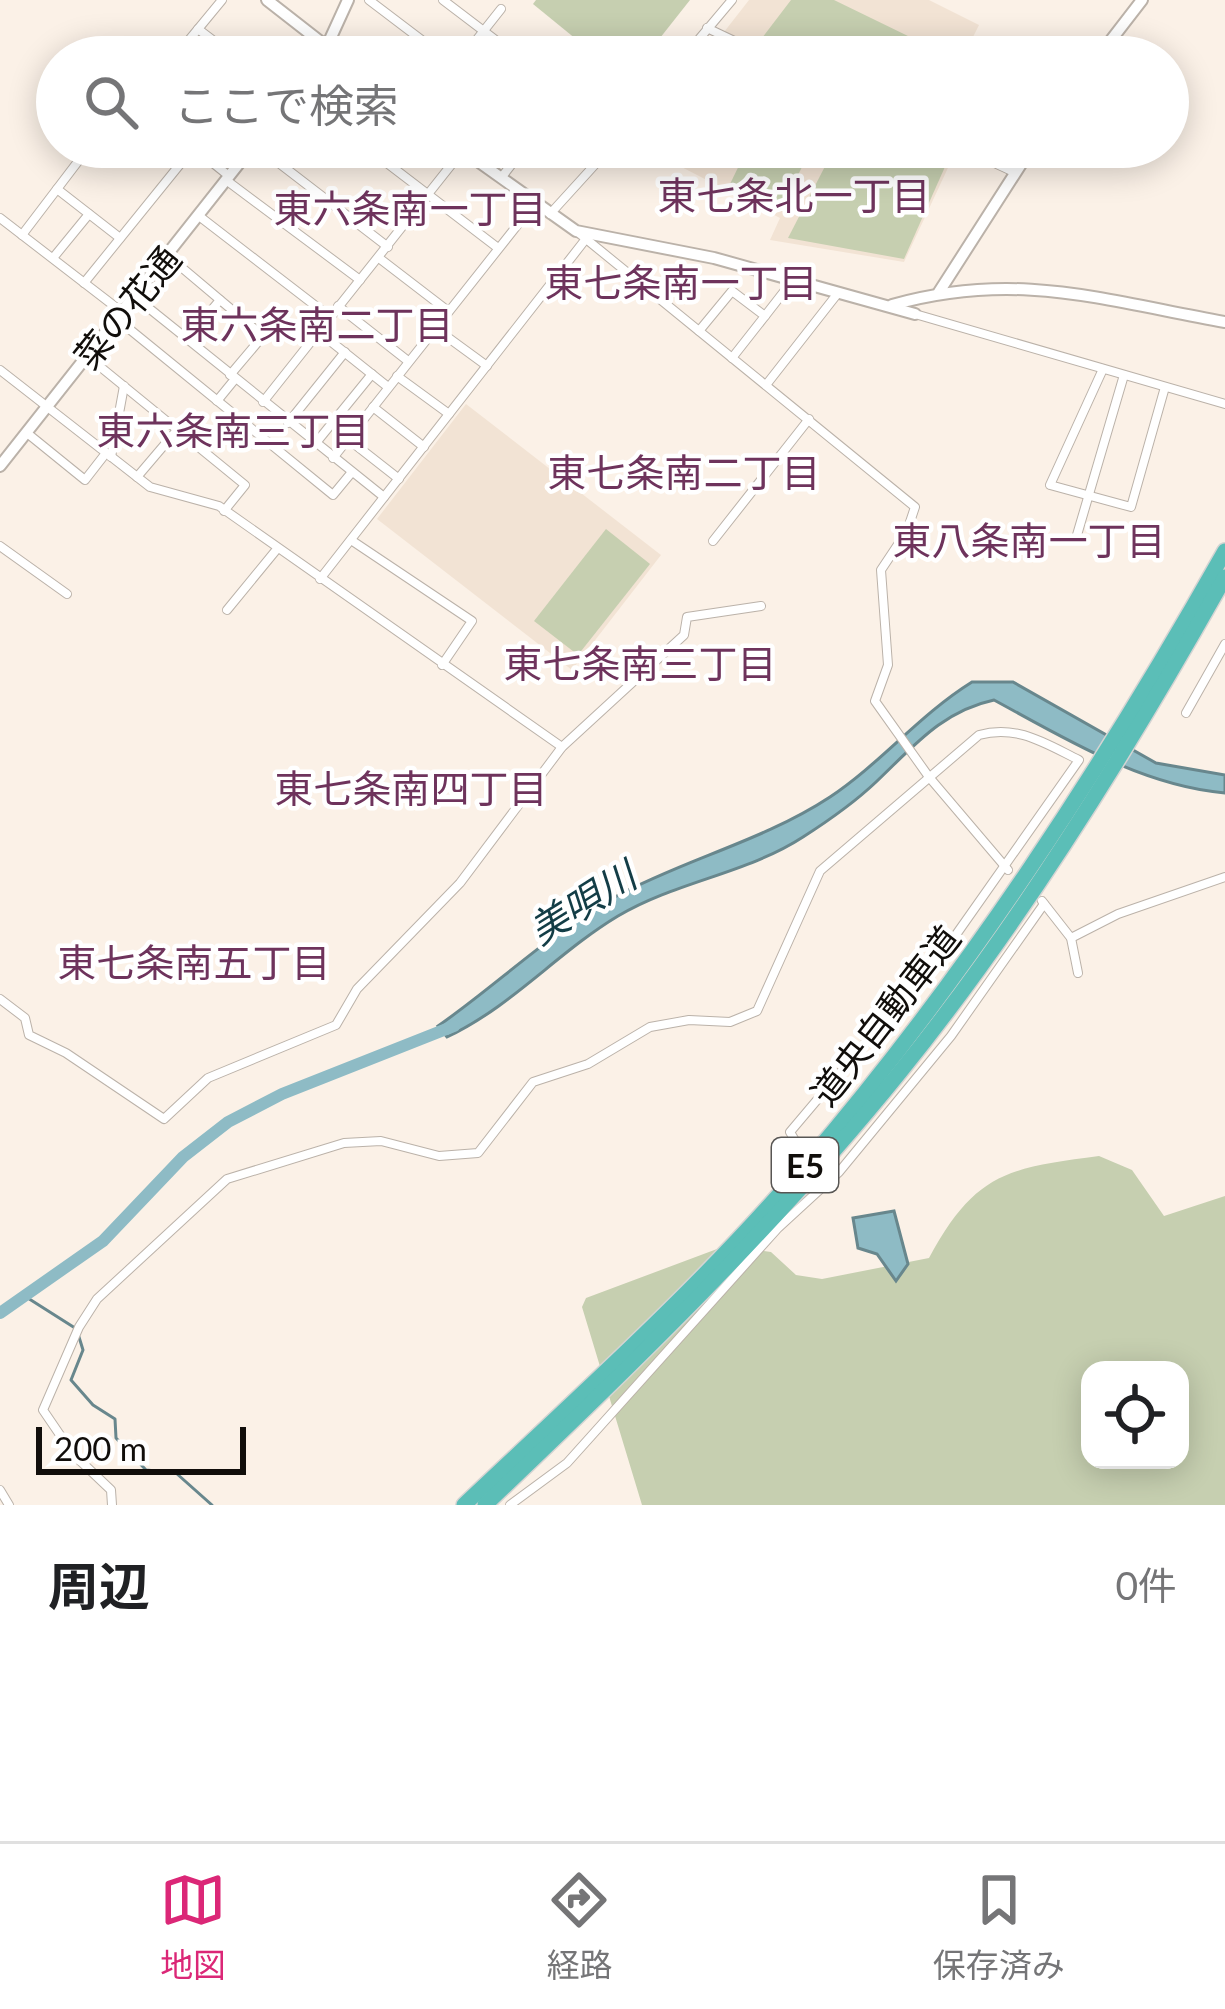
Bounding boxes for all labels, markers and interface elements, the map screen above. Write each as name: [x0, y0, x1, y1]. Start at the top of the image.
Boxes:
search box: [36, 36, 1189, 168]
icon: search: [78, 69, 144, 135]
text: ここで検索: [174, 78, 399, 132]
district label: 東七条北一丁目: [657, 172, 931, 218]
district label: 東六条南一丁目: [273, 185, 547, 231]
street label: 菜の花通: [65, 237, 189, 377]
district label: 東七条南一丁目: [544, 259, 818, 305]
district label: 東六条南二丁目: [180, 301, 454, 347]
district label: 東六条南三丁目: [96, 407, 370, 453]
district label: 東七条南二丁目: [547, 449, 821, 495]
district label: 東八条南一丁目: [892, 517, 1166, 563]
district label: 東七条南三丁目: [503, 640, 777, 686]
district label: 東七条南四丁目: [274, 765, 548, 811]
water label: 美唄川: [520, 849, 647, 953]
street label: 道央自動車道: [801, 916, 969, 1114]
district label: 東七条南五丁目: [57, 939, 331, 985]
road number: E5: [772, 1138, 838, 1192]
map controls: [1081, 1361, 1189, 1469]
button: locate: [1081, 1361, 1189, 1469]
scale bar: [36, 1421, 246, 1474]
text: 200 m: [54, 1428, 147, 1468]
text: 周辺: [48, 1555, 150, 1616]
text: 0件: [1115, 1562, 1177, 1608]
tab: 地図: [160, 1867, 226, 1987]
tab: 経路: [546, 1867, 612, 1987]
tab: 保存済み: [933, 1867, 1065, 1987]

